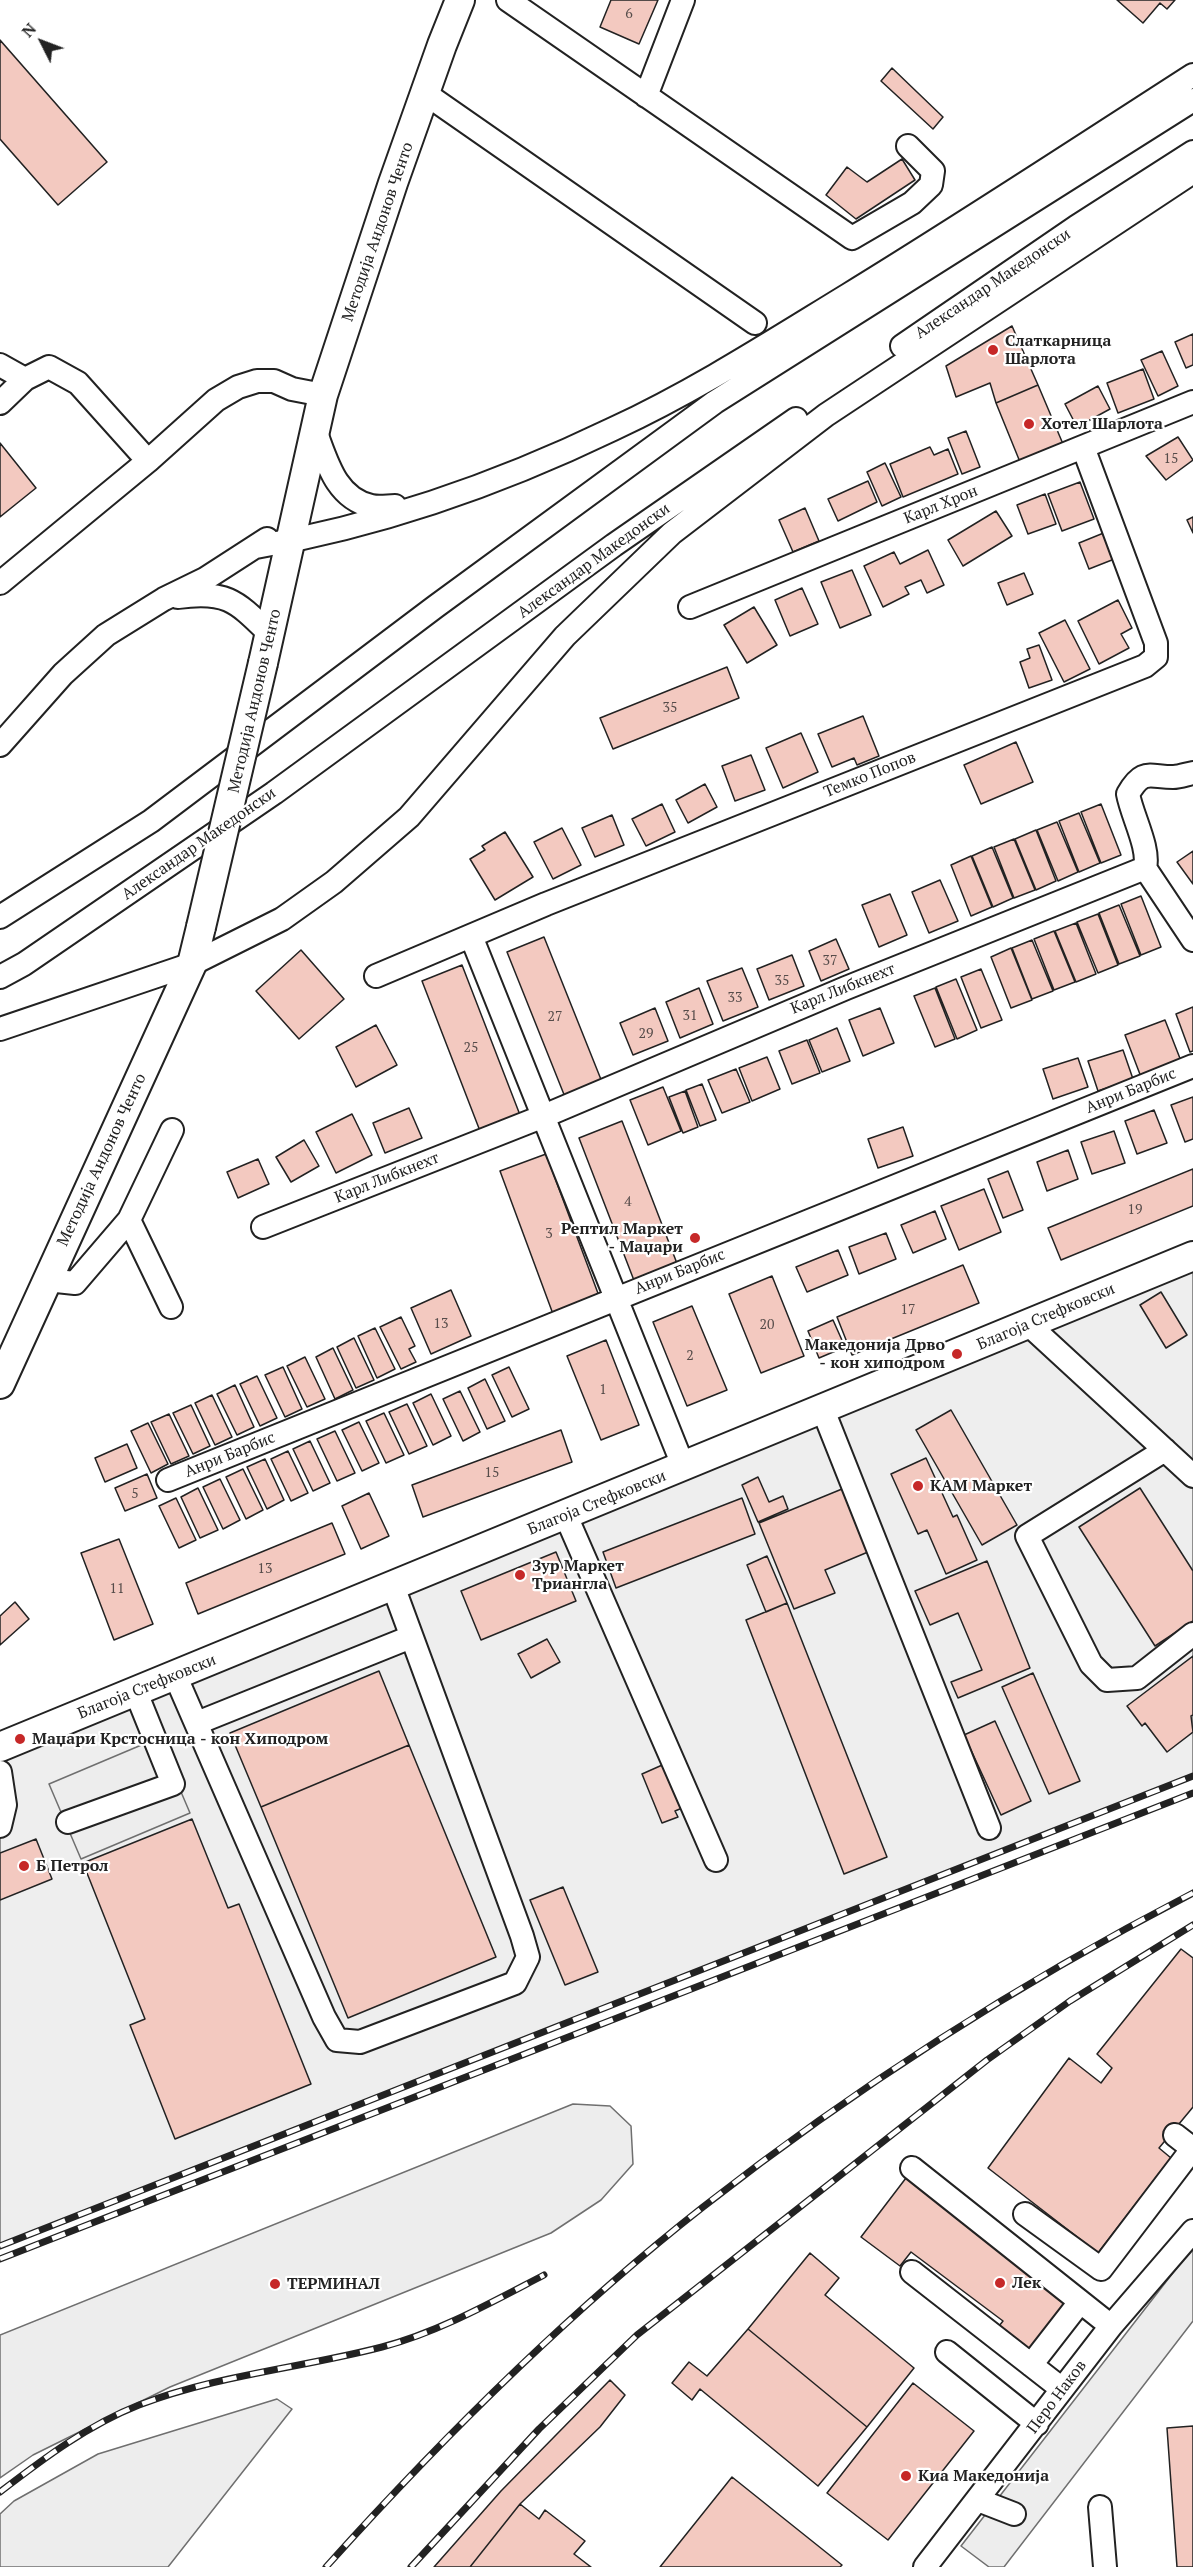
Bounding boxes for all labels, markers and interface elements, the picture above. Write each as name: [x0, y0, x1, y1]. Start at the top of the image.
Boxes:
house number: 6: [625, 6, 633, 22]
north arrow: [12, 12, 72, 72]
text: N: [16, 18, 41, 42]
street label: Методија Андонов Ченто: [338, 140, 418, 324]
street label: Александар Македонски: [912, 225, 1074, 343]
place label: Слаткарница Шарлота: [1005, 331, 1111, 369]
marker: Слаткарница Шарлота: [986, 343, 1000, 357]
place label: Хотел Шарлота: [1041, 414, 1163, 434]
marker: Хотел Шарлота: [1022, 417, 1036, 431]
house number: 15: [1164, 451, 1178, 467]
street label: Карл Хрон: [901, 481, 981, 529]
street label: Александар Македонски: [514, 499, 674, 623]
street label: Методија Андонов Ченто: [224, 607, 286, 795]
house number: 35: [663, 700, 677, 716]
street label: Темко Попов: [821, 748, 919, 802]
street label: Александар Македонски: [118, 783, 280, 905]
house number: 37: [823, 953, 837, 969]
street label: Карл Либкнехт: [788, 959, 898, 1019]
house number: 35: [775, 973, 789, 989]
house number: 33: [728, 990, 742, 1006]
house number: 31: [683, 1008, 697, 1024]
house number: 27: [548, 1009, 562, 1025]
house number: 29: [639, 1026, 653, 1042]
house number: 25: [464, 1040, 478, 1056]
street label: Анри Барбис: [1083, 1064, 1179, 1118]
street label: Методија Андонов Ченто: [54, 1071, 150, 1249]
street label: Карл Либкнехт: [332, 1148, 442, 1208]
house number: 4: [624, 1194, 632, 1210]
house number: 19: [1128, 1202, 1142, 1218]
place label: Рептил Маркет - Маџари: [561, 1219, 683, 1257]
house number: 3: [545, 1226, 553, 1242]
marker: Рептил Маркет - Маџари: [688, 1231, 702, 1245]
street label: Анри Барбис: [632, 1245, 728, 1299]
street label: Благоја Стефковски: [974, 1279, 1118, 1355]
house number: 17: [901, 1302, 915, 1318]
house number: 13: [434, 1316, 448, 1332]
house number: 20: [760, 1317, 774, 1333]
place label: Македонија Дрво - кон хиподром: [805, 1335, 945, 1373]
marker: Македонија Дрво - кон хиподром: [950, 1347, 964, 1361]
house number: 2: [686, 1348, 694, 1364]
house number: 1: [599, 1382, 607, 1398]
street label: Анри Барбис: [182, 1428, 278, 1482]
house number: 15: [485, 1465, 499, 1481]
street label: Благоја Стефковски: [525, 1466, 669, 1540]
place label: КАМ Маркет: [930, 1476, 1032, 1496]
marker: КАМ Маркет: [911, 1479, 925, 1493]
house number: 5: [131, 1486, 139, 1502]
place label: Зур Маркет Триангла: [532, 1556, 624, 1594]
house number: 13: [258, 1561, 272, 1577]
marker: Зур Маркет Триангла: [513, 1568, 527, 1582]
house number: 11: [110, 1581, 124, 1597]
street label: Благоја Стефковски: [75, 1650, 219, 1724]
place label: Маџари Крстосница - кон Хиподром: [32, 1729, 328, 1749]
marker: Маџари Крстосница - кон Хиподром: [13, 1732, 27, 1746]
place label: Б Петрол: [36, 1856, 108, 1876]
marker: Б Петрол: [17, 1859, 31, 1873]
place label: Лек: [1012, 2273, 1041, 2293]
place label: ТЕРМИНАЛ: [287, 2274, 380, 2294]
marker: Лек: [993, 2276, 1007, 2290]
marker: ТЕРМИНАЛ: [268, 2277, 282, 2291]
street label: Перо Наков: [1023, 2357, 1091, 2437]
place label: Киа Македонија: [918, 2466, 1049, 2486]
marker: Киа Македонија: [899, 2469, 913, 2483]

